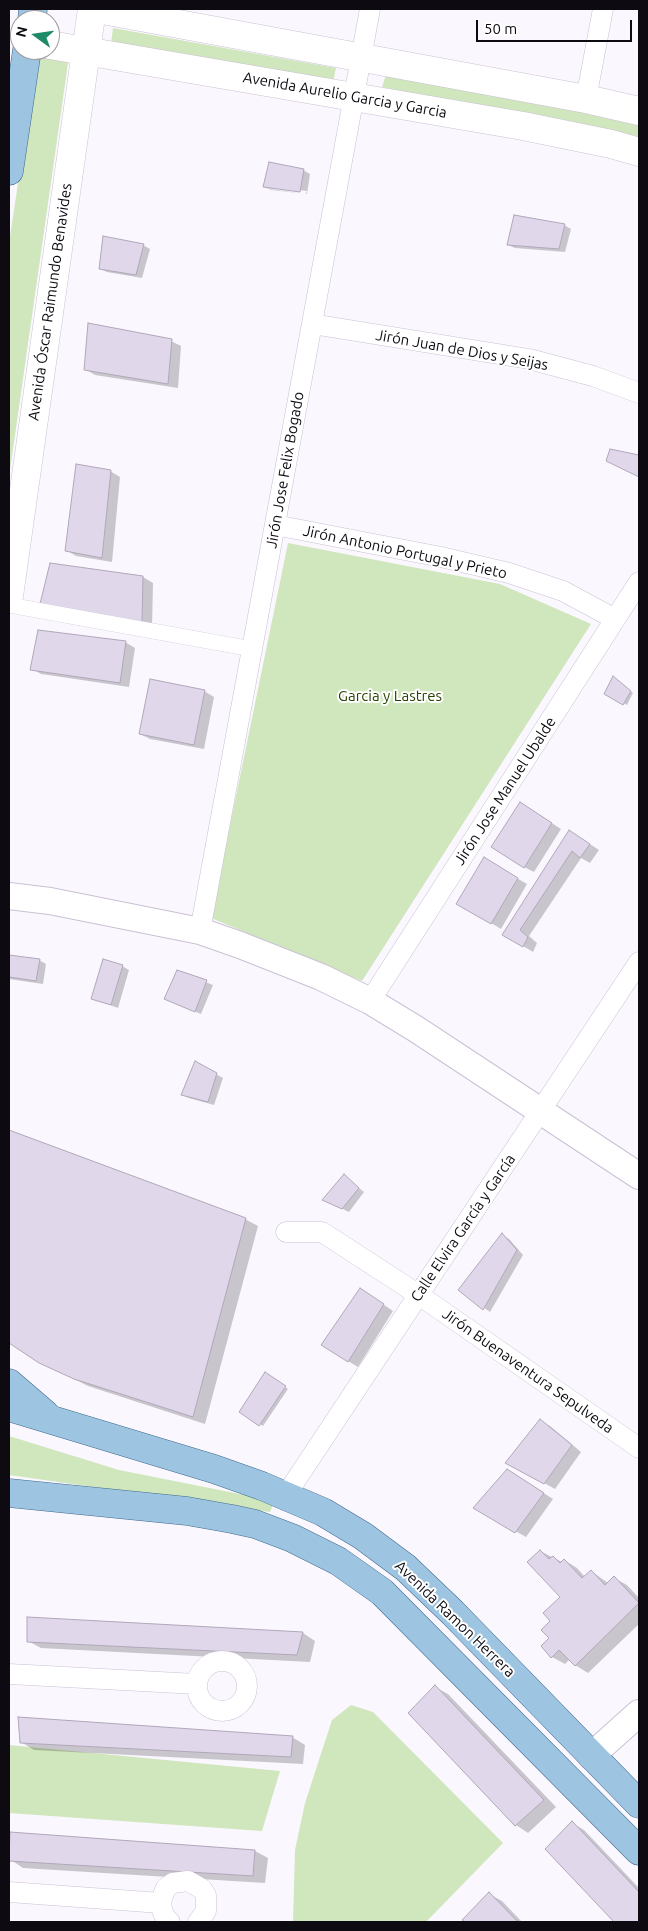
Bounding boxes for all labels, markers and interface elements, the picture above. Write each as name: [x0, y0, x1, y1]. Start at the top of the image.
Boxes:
north arrow: [10, 10, 60, 60]
scale bar: [478, 10, 634, 42]
text: 50 m: [484, 20, 517, 37]
text: N: [12, 25, 30, 39]
street label: Avenida Aurelio Garcia y Garcia: [242, 68, 448, 122]
street label: Avenida Óscar Raimundo Benavides: [24, 182, 76, 422]
street label: Jirón Juan de Dios y Seijas: [374, 326, 550, 374]
street label: Jirón Jose Felix Bogado: [262, 390, 308, 550]
street label: Jirón Antonio Portugal y Prieto: [301, 522, 509, 582]
park label: Garcia y Lastres: [338, 687, 442, 705]
street label: Jirón Jose Manuel Ubalde: [450, 714, 560, 868]
street label: Calle Elvira García y García: [407, 1151, 519, 1305]
street label: Jirón Buenaventura Sepulveda: [439, 1305, 617, 1437]
street label: Avenida Ramon Herrera: [391, 1557, 519, 1681]

